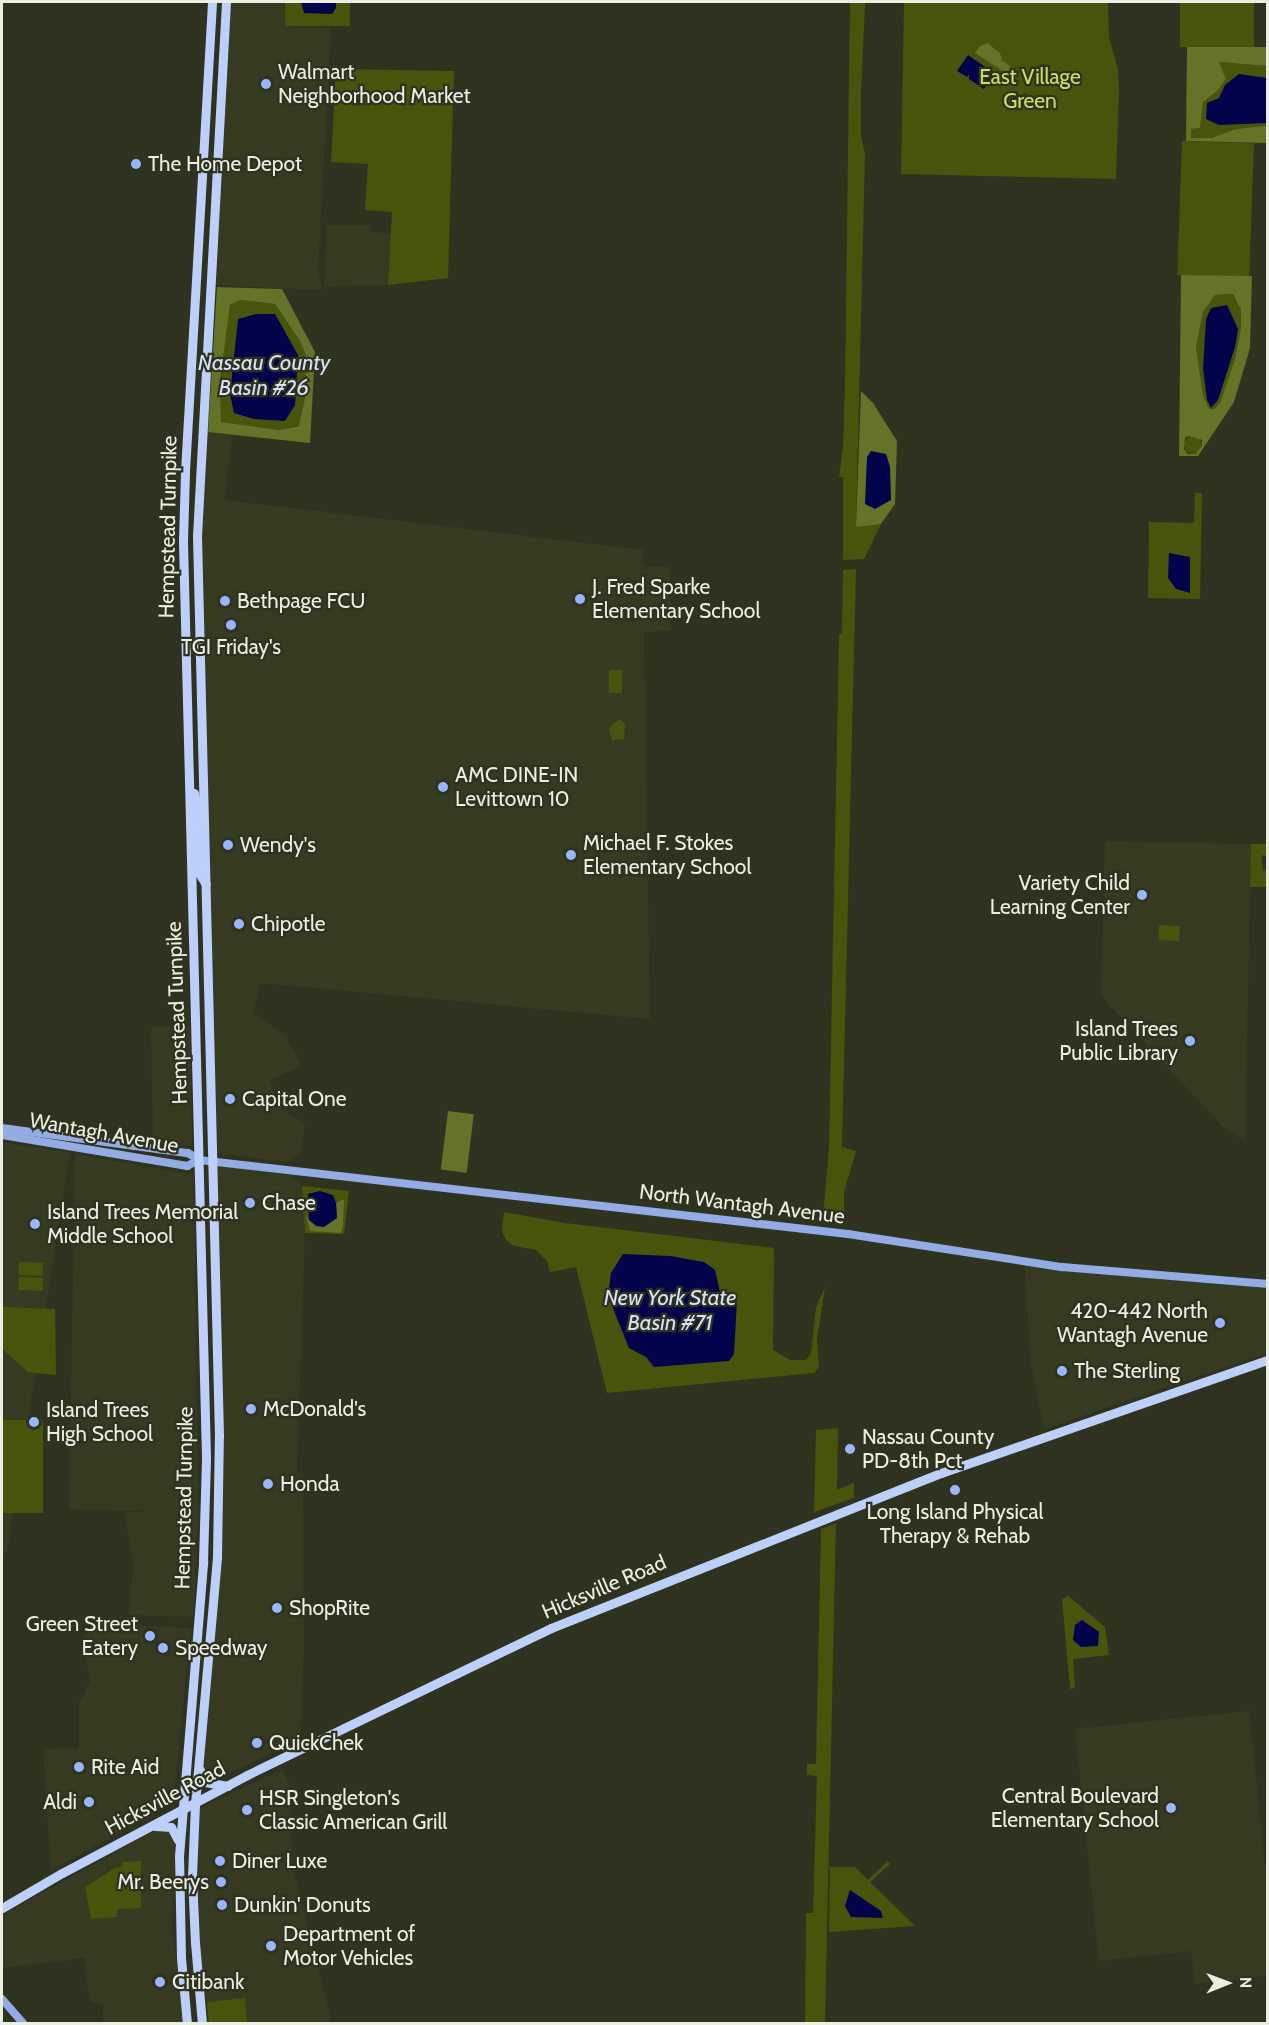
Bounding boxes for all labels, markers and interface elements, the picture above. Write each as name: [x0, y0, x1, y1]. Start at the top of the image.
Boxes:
place label: Walmart Neighborhood Market: [278, 59, 471, 109]
park label: East Village Green: [979, 64, 1081, 114]
marker: Walmart Neighborhood Market: [259, 77, 273, 91]
place label: The Home Depot: [148, 151, 302, 177]
marker: The Home Depot: [129, 157, 143, 171]
water label: Nassau County Basin #26: [198, 349, 330, 400]
street label: Hempstead Turnpike: [154, 435, 182, 619]
place label: J. Fred Sparke Elementary School: [592, 574, 760, 624]
place label: Bethpage FCU: [237, 588, 365, 614]
marker: J. Fred Sparke Elementary School: [573, 592, 587, 606]
marker: Bethpage FCU: [218, 594, 232, 608]
marker: TGI Friday's: [224, 618, 238, 632]
place label: TGI Friday's: [181, 634, 281, 660]
place label: AMC DINE-IN Levittown 10: [455, 762, 578, 812]
marker: AMC DINE-IN Levittown 10: [436, 780, 450, 794]
place label: Michael F. Stokes Elementary School: [583, 830, 751, 880]
place label: Wendy's: [240, 832, 316, 858]
marker: Wendy's: [221, 838, 235, 852]
marker: Michael F. Stokes Elementary School: [564, 848, 578, 862]
place label: Variety Child Learning Center: [990, 870, 1130, 920]
marker: Variety Child Learning Center: [1135, 888, 1149, 902]
place label: Chipotle: [251, 911, 326, 937]
marker: Chipotle: [232, 917, 246, 931]
street label: Hempstead Turnpike: [161, 921, 193, 1105]
place label: Island Trees Public Library: [1059, 1016, 1178, 1066]
marker: Island Trees Public Library: [1183, 1034, 1197, 1048]
place label: Capital One: [242, 1086, 347, 1112]
marker: Capital One: [223, 1092, 237, 1106]
street label: Wantagh Avenue: [27, 1107, 181, 1159]
street label: North Wantagh Avenue: [638, 1179, 846, 1229]
place label: Chase: [262, 1190, 316, 1216]
marker: Chase: [243, 1196, 257, 1210]
place label: Island Trees Memorial Middle School: [47, 1199, 238, 1249]
marker: Island Trees Memorial Middle School: [28, 1217, 42, 1231]
water label: New York State Basin #71: [604, 1284, 736, 1336]
place label: 420-442 North Wantagh Avenue: [1057, 1298, 1208, 1348]
marker: 420-442 North Wantagh Avenue: [1213, 1316, 1227, 1330]
place label: The Sterling: [1074, 1358, 1180, 1384]
marker: The Sterling: [1055, 1364, 1069, 1378]
place label: McDonald's: [263, 1396, 366, 1422]
place label: Island Trees High School: [46, 1397, 153, 1447]
marker: McDonald's: [244, 1402, 258, 1416]
street label: Hempstead Turnpike: [170, 1406, 198, 1590]
marker: Island Trees High School: [27, 1415, 41, 1429]
place label: Nassau County PD-8th Pct: [862, 1424, 994, 1474]
marker: Nassau County PD-8th Pct: [843, 1442, 857, 1456]
place label: Honda: [280, 1471, 340, 1497]
marker: Honda: [261, 1477, 275, 1491]
marker: Long Island Physical Therapy & Rehab: [948, 1483, 962, 1497]
place label: Long Island Physical Therapy & Rehab: [866, 1499, 1044, 1549]
street label: Hicksville Road: [538, 1550, 670, 1624]
place label: ShopRite: [289, 1595, 370, 1621]
marker: ShopRite: [270, 1601, 284, 1615]
place label: Green Street Eatery: [26, 1611, 138, 1661]
marker: Green Street Eatery: [143, 1629, 157, 1643]
place label: Speedway: [175, 1635, 267, 1661]
marker: Speedway: [156, 1641, 170, 1655]
place label: QuickChek: [269, 1730, 363, 1756]
marker: QuickChek: [250, 1736, 264, 1750]
place label: Rite Aid: [91, 1754, 159, 1780]
street label: Hicksville Road: [101, 1756, 229, 1840]
marker: Rite Aid: [72, 1760, 86, 1774]
place label: Central Boulevard Elementary School: [991, 1783, 1159, 1833]
place label: HSR Singleton's Classic American Grill: [259, 1785, 447, 1835]
place label: Aldi: [43, 1789, 77, 1815]
marker: Aldi: [82, 1795, 96, 1809]
marker: Central Boulevard Elementary School: [1164, 1801, 1178, 1815]
marker: HSR Singleton's Classic American Grill: [240, 1803, 254, 1817]
place label: Diner Luxe: [232, 1848, 327, 1874]
marker: Diner Luxe: [213, 1854, 227, 1868]
place label: Mr. Beerys: [117, 1869, 209, 1895]
marker: Mr. Beerys: [214, 1875, 228, 1889]
place label: Dunkin' Donuts: [234, 1892, 371, 1918]
marker: Dunkin' Donuts: [215, 1898, 229, 1912]
place label: Department of Motor Vehicles: [283, 1921, 415, 1971]
marker: Department of Motor Vehicles: [264, 1939, 278, 1953]
north arrow: [1197, 1953, 1257, 2013]
place label: Citibank: [172, 1969, 244, 1995]
marker: Citibank: [153, 1975, 167, 1989]
text: N: [1236, 1977, 1255, 1988]

